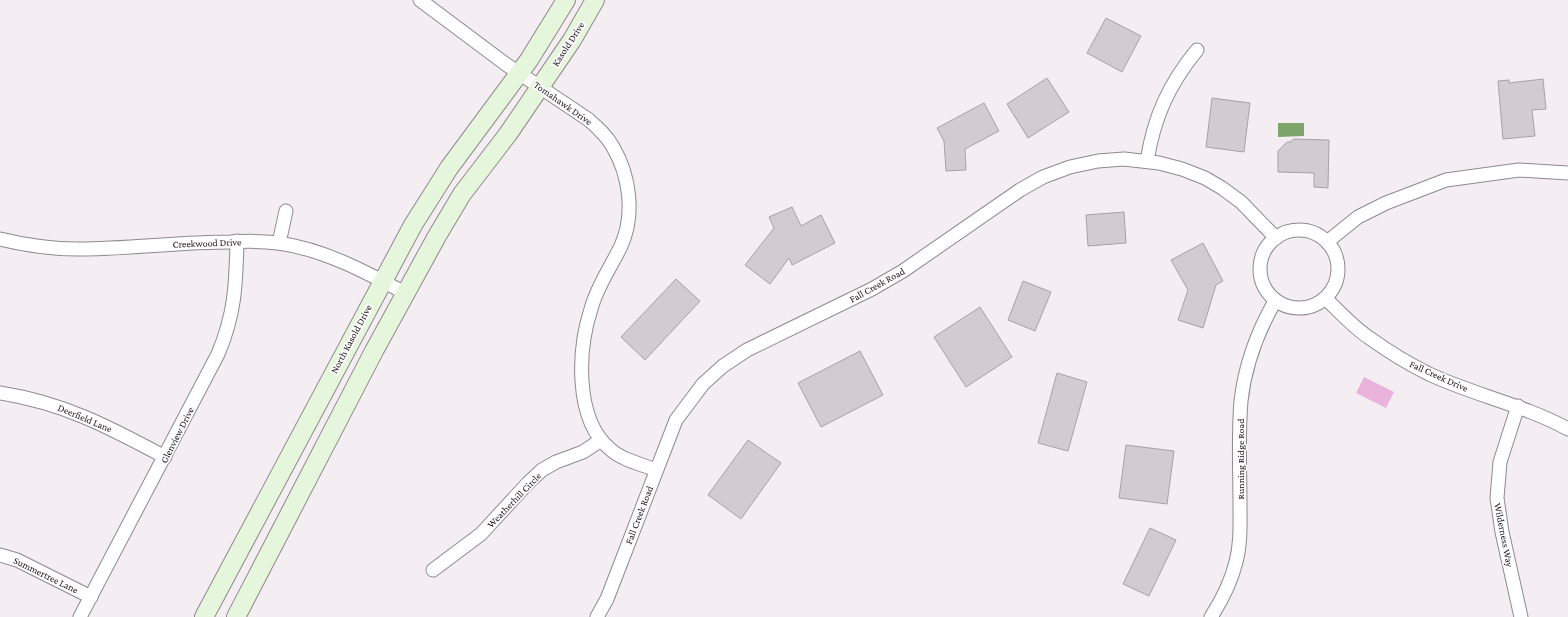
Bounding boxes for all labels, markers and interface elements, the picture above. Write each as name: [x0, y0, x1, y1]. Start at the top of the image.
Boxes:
street label: Kasold Drive: [550, 19, 587, 68]
street label: Tomahawk Drive: [532, 79, 595, 127]
street label: Creekwood Drive: [172, 236, 242, 250]
street label: Fall Creek Road: [847, 265, 907, 305]
street label: North Kasold Drive: [328, 302, 374, 375]
street label: Fall Creek Drive: [1408, 358, 1471, 394]
street label: Deerfield Lane: [56, 402, 114, 435]
street label: Glenview Drive: [158, 405, 196, 465]
street label: Running Ridge Road: [1235, 418, 1246, 499]
street label: Weatherhill Circle: [485, 470, 544, 530]
street label: Fall Creek Road: [623, 484, 655, 546]
street label: Wilderness Way: [1492, 502, 1516, 568]
street label: Summertree Lane: [12, 555, 81, 596]

